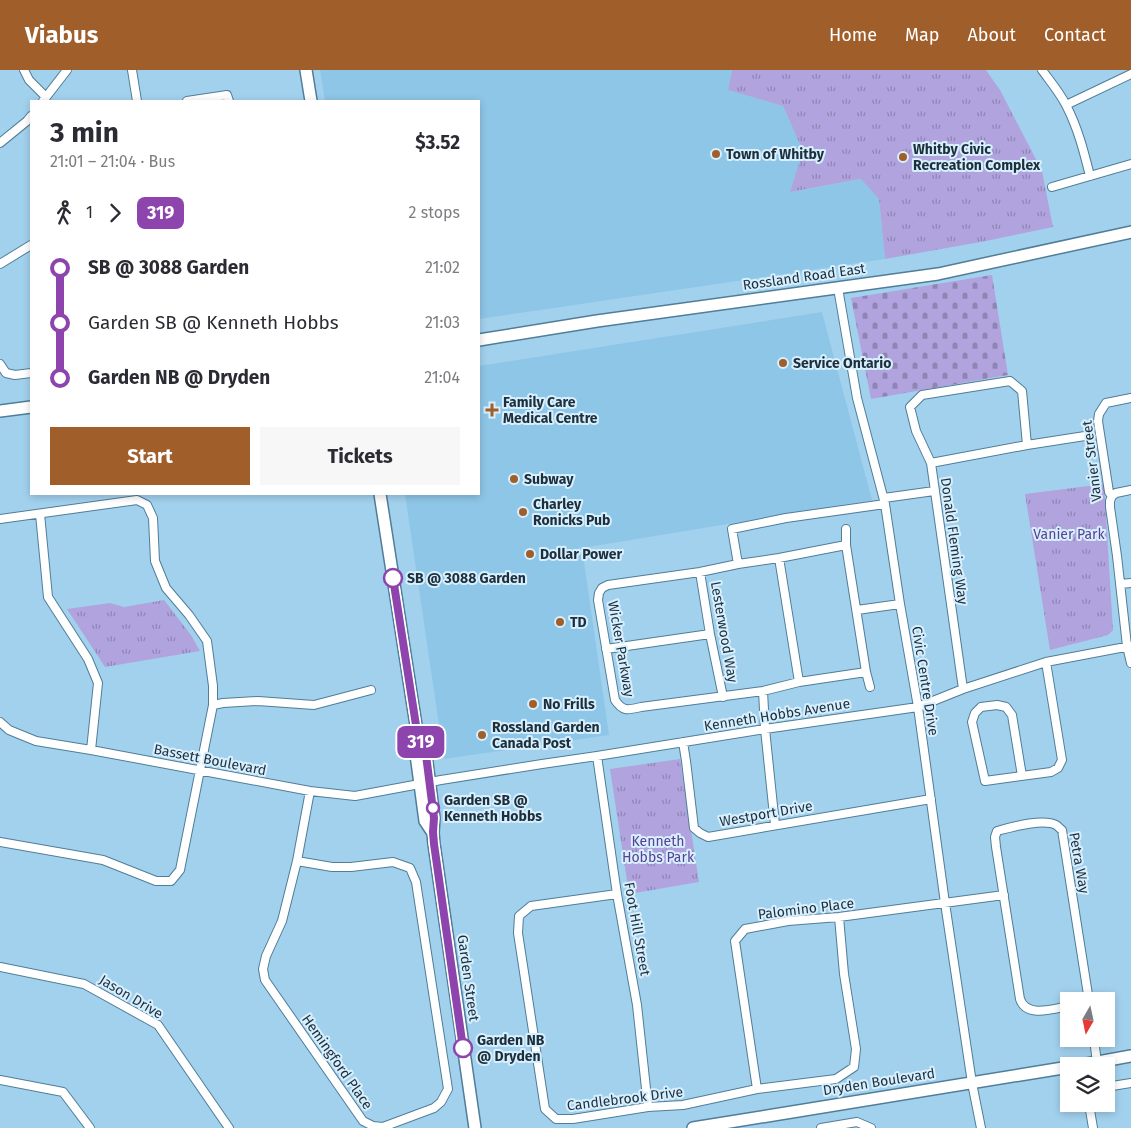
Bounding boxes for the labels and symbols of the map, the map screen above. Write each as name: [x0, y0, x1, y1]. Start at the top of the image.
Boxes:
place label: Whitby Civic Recreation Complex: [913, 141, 1041, 174]
place label: Town of Whitby: [726, 146, 825, 163]
marker: Town of Whitby: [710, 148, 722, 160]
marker: Whitby Civic Recreation Complex: [897, 151, 909, 163]
street label: Rossland Road East: [742, 260, 867, 294]
place label: Service Ontario: [793, 355, 891, 372]
marker: Service Ontario: [777, 357, 789, 369]
place label: Family Care Medical Centre: [503, 394, 598, 427]
marker: Family Care Medical Centre: [485, 403, 499, 417]
street label: Vanier Street: [1078, 418, 1105, 503]
place label: Subway: [524, 471, 574, 488]
marker: Subway: [508, 473, 520, 485]
street label: Donald Fleming Way: [937, 476, 971, 606]
place label: Charley Ronicks Pub: [533, 496, 610, 529]
marker: Charley Ronicks Pub: [517, 506, 529, 518]
park label: Vanier Park: [1033, 526, 1105, 543]
place label: Dollar Power: [540, 546, 623, 563]
marker: Dollar Power: [524, 548, 536, 560]
marker: SB @ 3088 Garden: [383, 568, 403, 588]
place label: SB @ 3088 Garden: [407, 570, 526, 587]
street label: Lesterwood Way: [707, 580, 741, 684]
street label: Wicker Parkway: [604, 599, 638, 699]
place label: TD: [570, 614, 587, 631]
marker: TD: [554, 616, 566, 628]
street label: Civic Centre Drive: [908, 625, 942, 737]
street label: Kenneth Hobbs Avenue: [703, 695, 851, 735]
place label: No Frills: [543, 696, 595, 713]
marker: No Frills: [527, 698, 539, 710]
place label: Rossland Garden Canada Post: [492, 719, 600, 752]
line badge: 319: [392, 726, 450, 758]
marker: Rossland Garden Canada Post: [476, 729, 488, 741]
street label: Bassett Boulevard: [152, 741, 268, 779]
place label: Garden SB @ Kenneth Hobbs: [444, 792, 542, 825]
street label: Westport Drive: [718, 797, 814, 831]
marker: Garden SB @ Kenneth Hobbs: [426, 801, 440, 815]
street label: Petra Way: [1065, 831, 1093, 895]
park label: Kenneth Hobbs Park: [622, 833, 695, 866]
street label: Foot Hill Street: [620, 881, 654, 978]
street label: Palomino Place: [757, 895, 855, 923]
street label: Garden Street: [454, 934, 483, 1023]
street label: Jason Drive: [96, 971, 166, 1023]
north arrow: [1060, 992, 1115, 1048]
street label: Hemingford Place: [298, 1011, 376, 1113]
place label: Garden NB @ Dryden: [477, 1032, 545, 1065]
marker: Garden NB @ Dryden: [453, 1038, 473, 1058]
street label: Dryden Boulevard: [822, 1065, 936, 1099]
street label: Candlebrook Drive: [566, 1083, 684, 1115]

